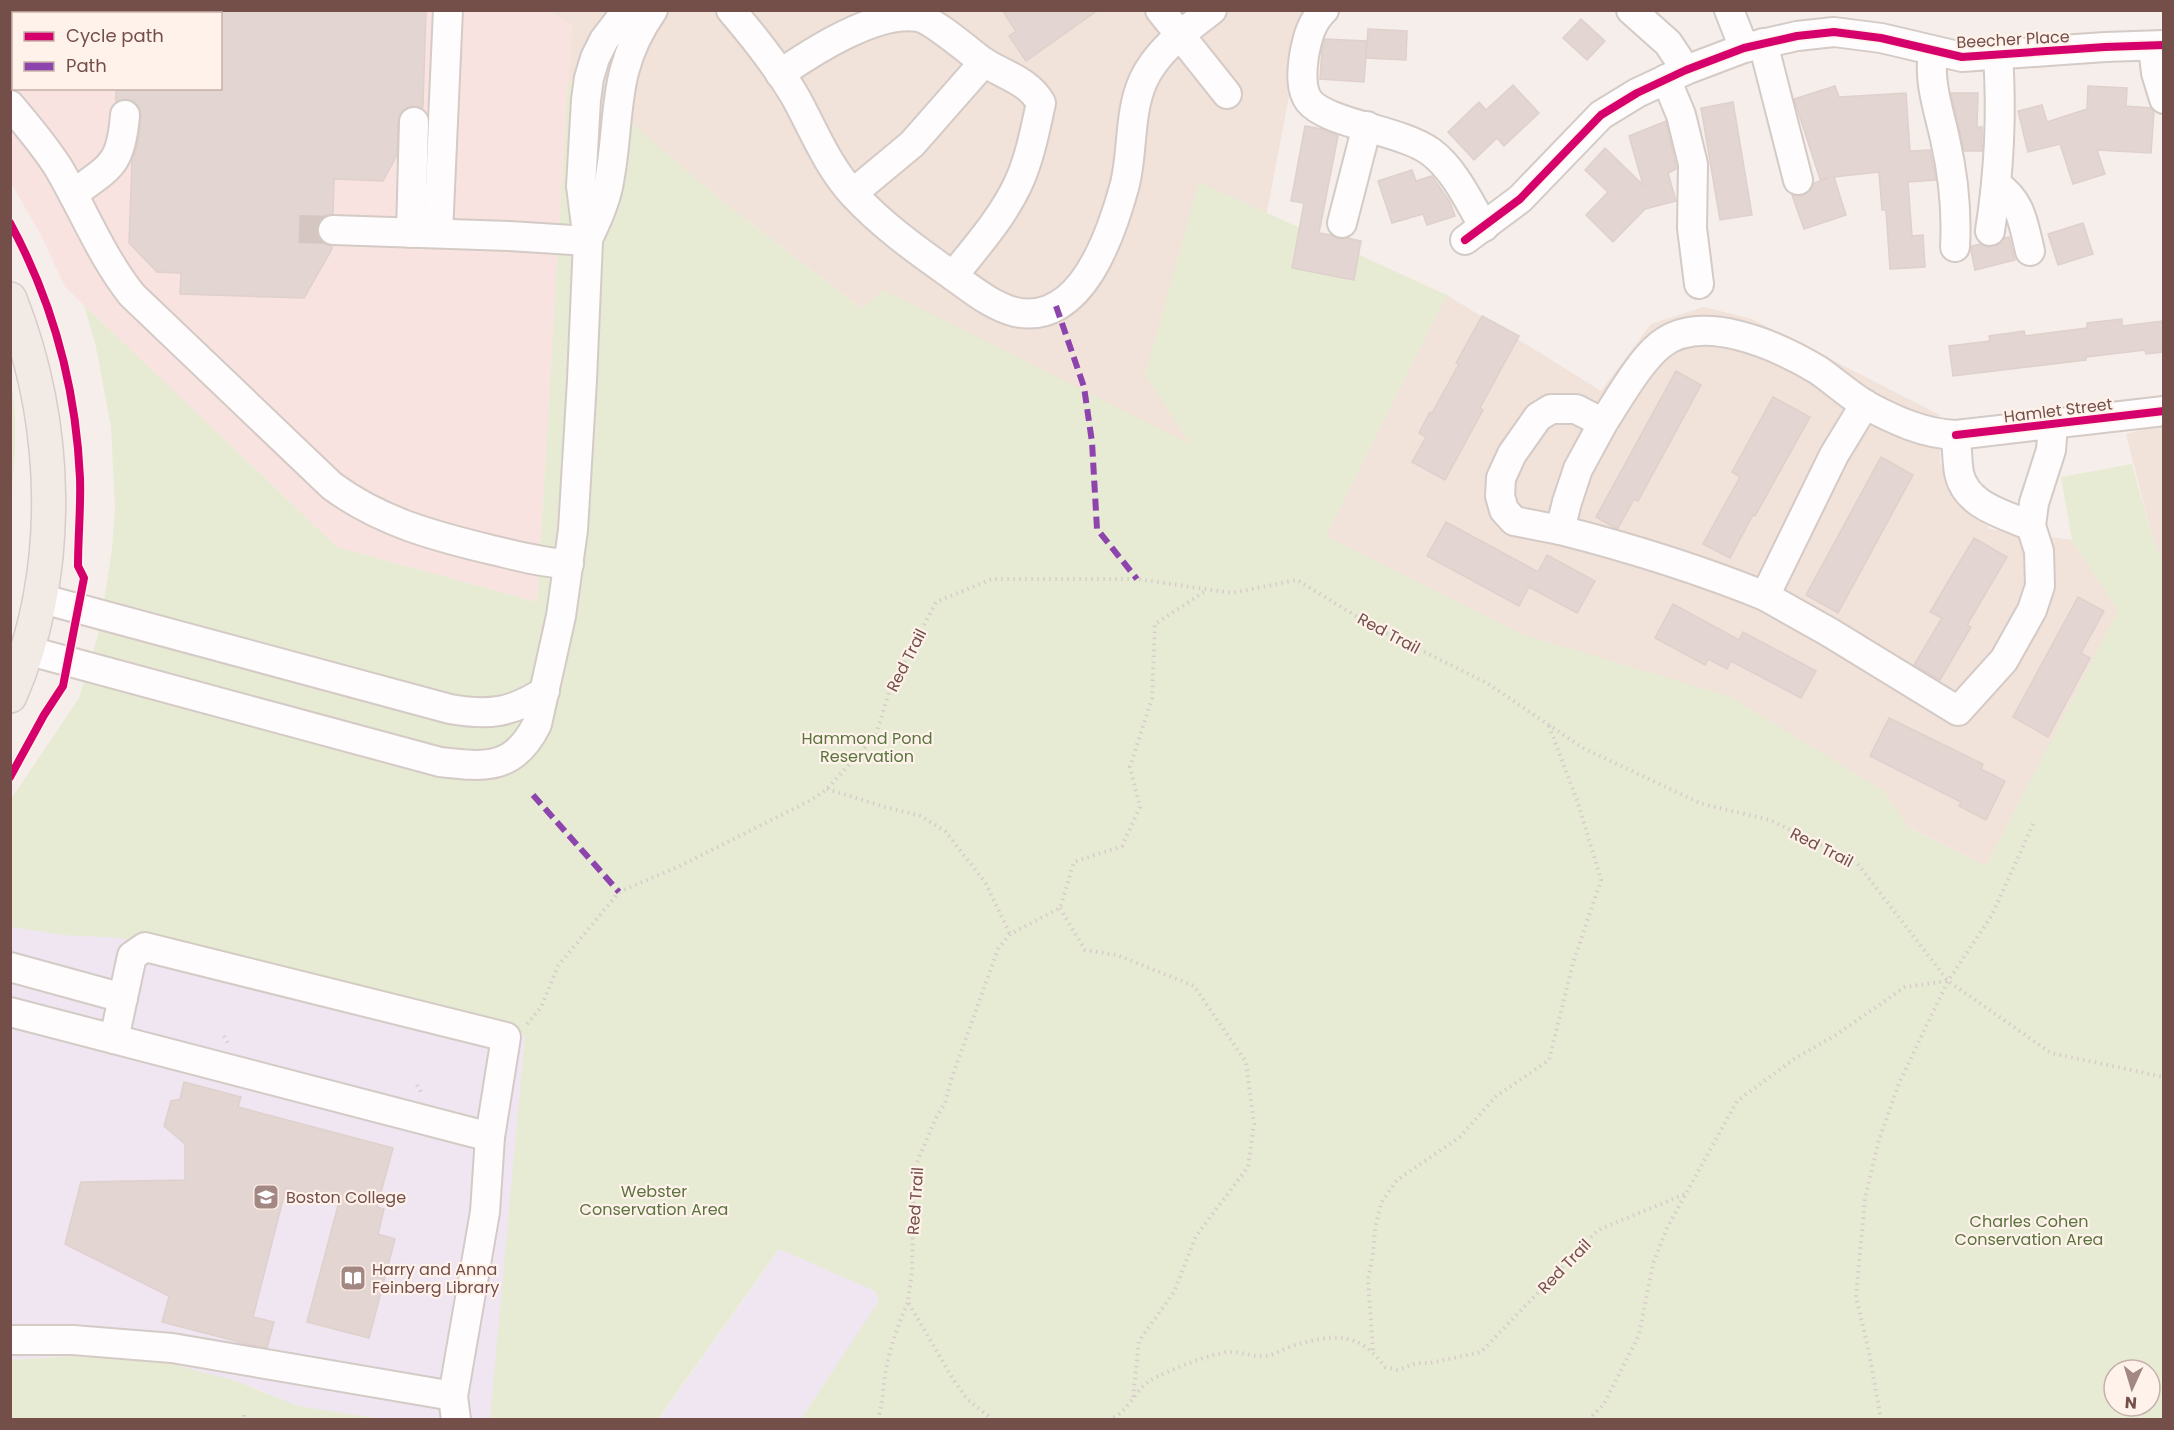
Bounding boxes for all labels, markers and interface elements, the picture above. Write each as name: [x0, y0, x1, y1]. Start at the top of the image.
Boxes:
legend: [12, 12, 222, 90]
text: Cycle path: [66, 23, 164, 48]
street label: Beecher Place: [1956, 25, 2070, 54]
text: Path: [66, 53, 107, 78]
street label: Hamlet Street: [2002, 392, 2114, 429]
street label: Red Trail: [1353, 607, 1424, 660]
street label: Red Trail: [881, 625, 932, 696]
park label: Hammond Pond Reservation: [802, 727, 932, 768]
street label: Red Trail: [1786, 822, 1857, 873]
street label: Red Trail: [902, 1166, 929, 1236]
park label: Webster Conservation Area: [580, 1180, 728, 1221]
school or university icon: Boston College: [251, 1182, 281, 1212]
place label: Boston College: [286, 1186, 406, 1209]
park label: Charles Cohen Conservation Area: [1955, 1210, 2103, 1251]
street label: Red Trail: [1532, 1234, 1596, 1299]
place label: Harry and Anna Feinberg Library: [372, 1258, 499, 1299]
library icon: Harry and Anna Feinberg Library: [338, 1263, 368, 1293]
north arrow: [2102, 1358, 2162, 1418]
text: N: [2124, 1391, 2138, 1414]

